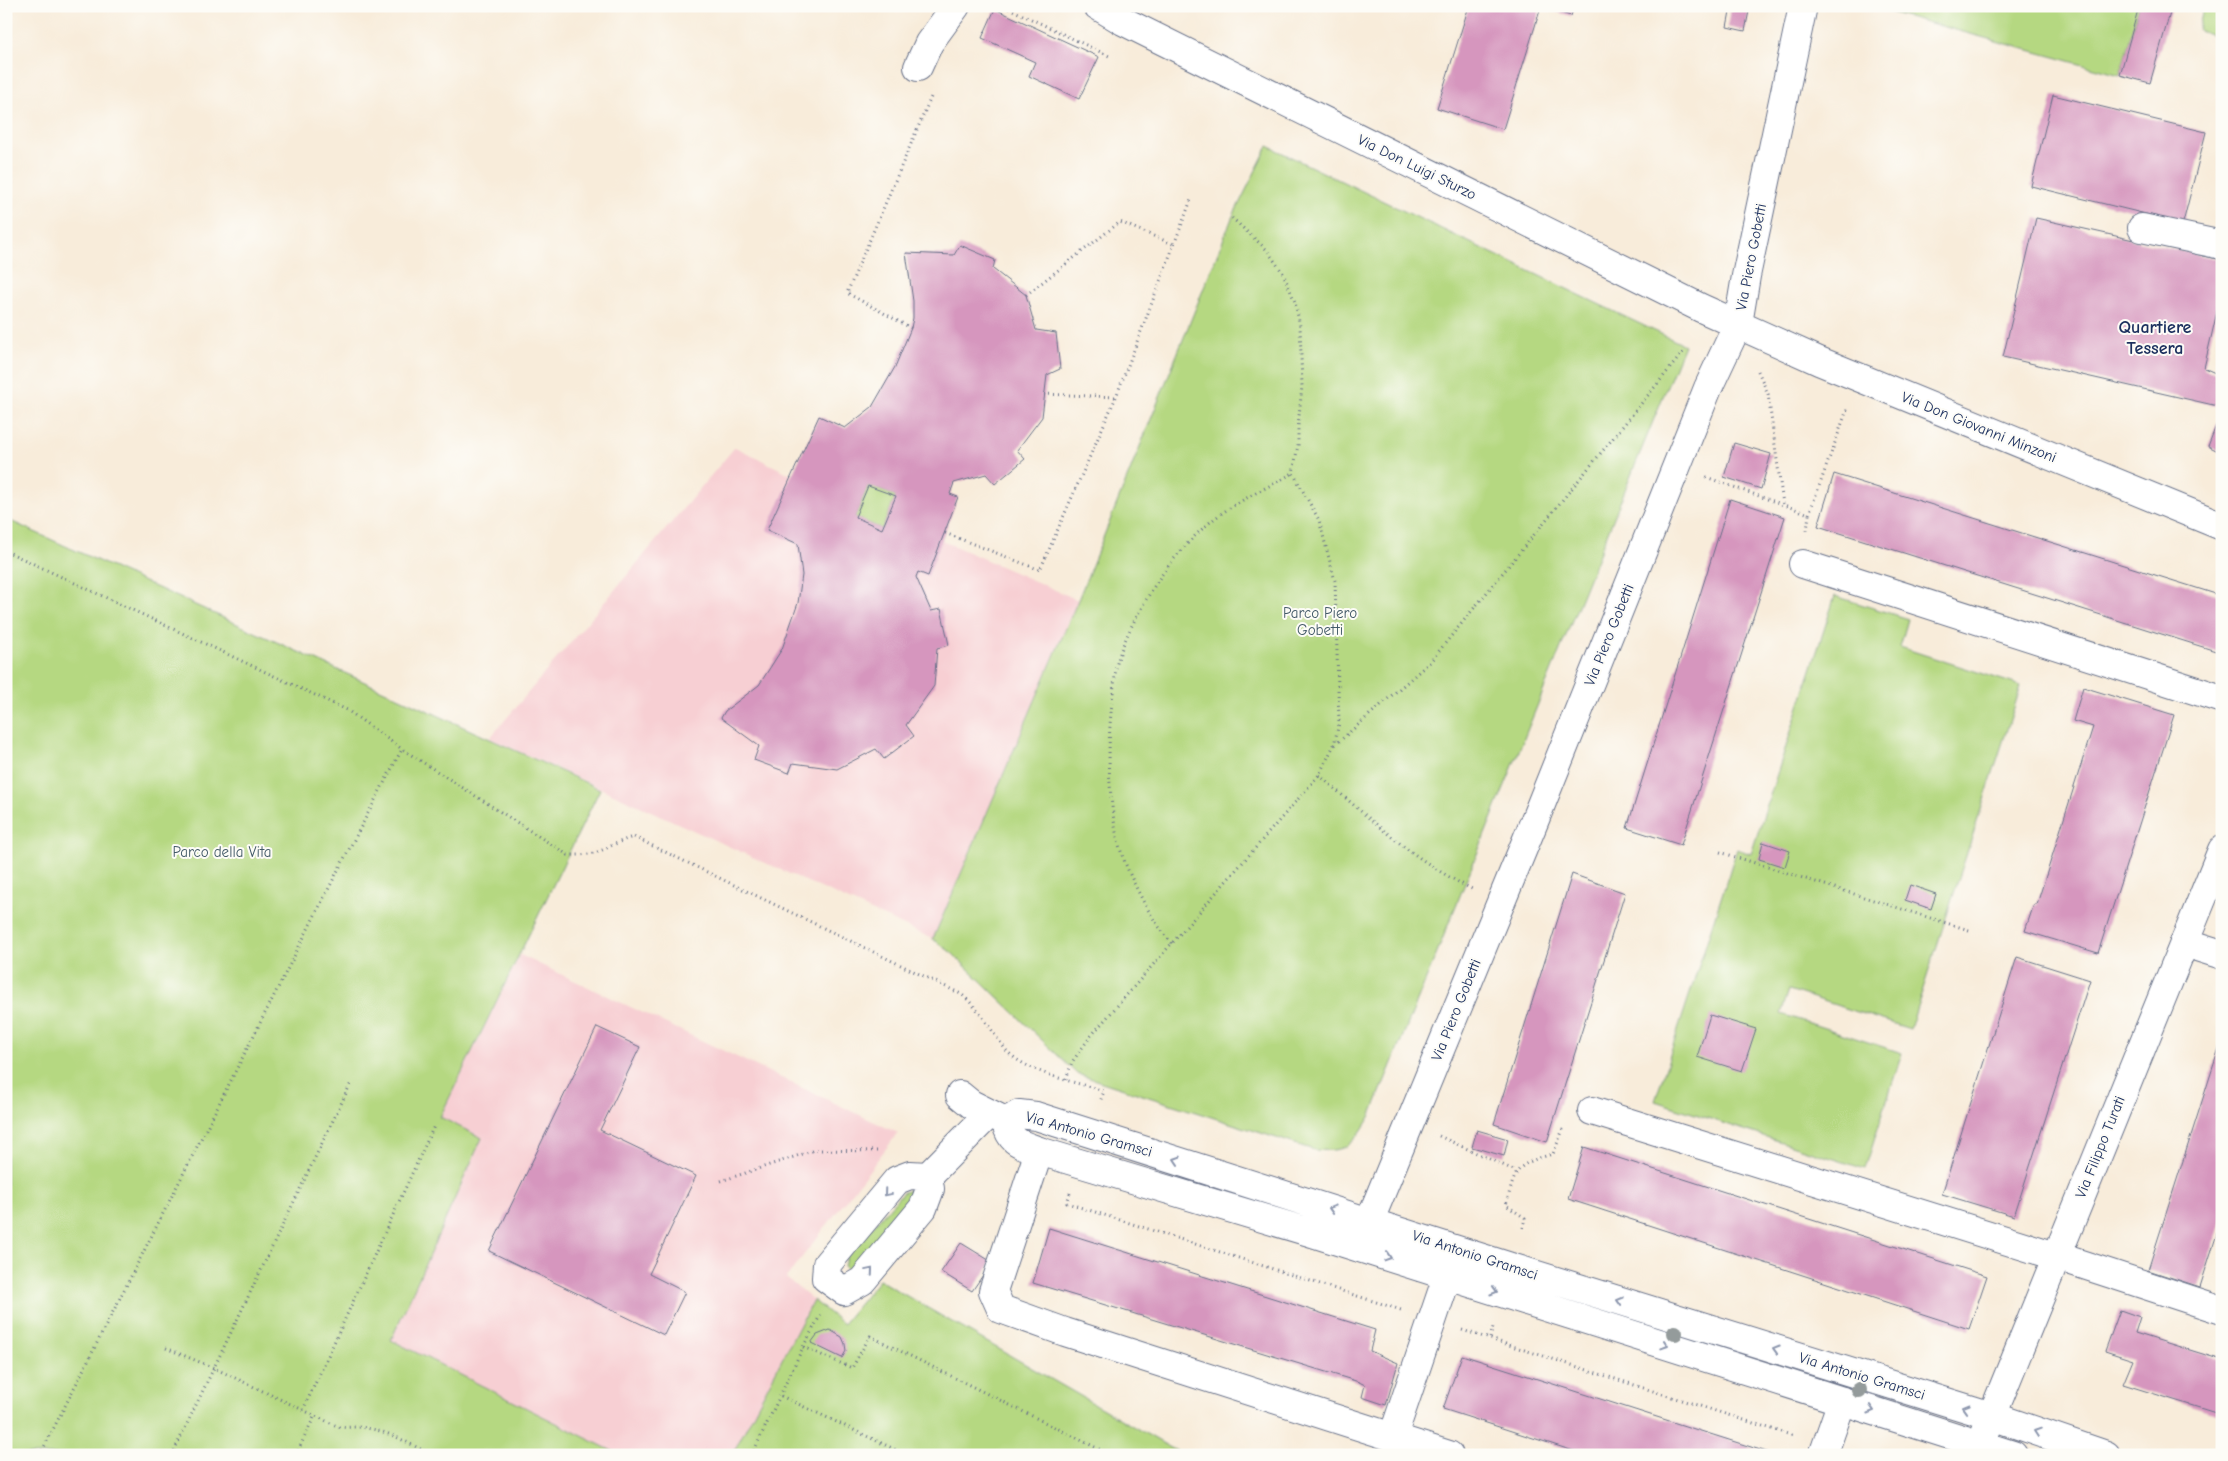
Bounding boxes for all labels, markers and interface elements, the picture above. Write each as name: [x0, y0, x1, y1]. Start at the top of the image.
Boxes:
street label: Via Don Luigi Sturzo: [1355, 130, 1479, 204]
street label: Via Piero Gobetti: [1732, 202, 1770, 312]
district label: Quartiere Tessera: [2119, 317, 2192, 359]
street label: Via Don Giovanni Minzoni: [1899, 388, 2059, 466]
street label: Via Piero Gobetti: [1580, 581, 1638, 689]
park label: Parco Piero Gobetti: [1283, 604, 1357, 639]
park label: Parco della Vita: [172, 843, 272, 861]
street label: Via Piero Gobetti: [1427, 956, 1485, 1064]
street label: Via Filippo Turati: [2071, 1093, 2129, 1201]
street label: Via Antonio Gramsci: [1024, 1107, 1154, 1161]
one-way arrow: [1174, 1156, 1182, 1166]
one-way arrow: [884, 1187, 892, 1196]
one-way arrow: [1328, 1205, 1337, 1215]
street label: Via Antonio Gramsci: [1410, 1226, 1540, 1284]
one-way arrow: [1384, 1252, 1392, 1262]
one-way arrow: [865, 1268, 873, 1277]
one-way arrow: [1489, 1286, 1497, 1296]
one-way arrow: [1617, 1297, 1625, 1307]
one-way arrow: [1661, 1340, 1669, 1350]
one-way arrow: [1772, 1345, 1780, 1355]
street label: Via Antonio Gramsci: [1797, 1348, 1927, 1404]
one-way arrow: [1866, 1404, 1874, 1414]
one-way arrow: [1962, 1404, 1970, 1414]
one-way arrow: [2033, 1428, 2042, 1438]

